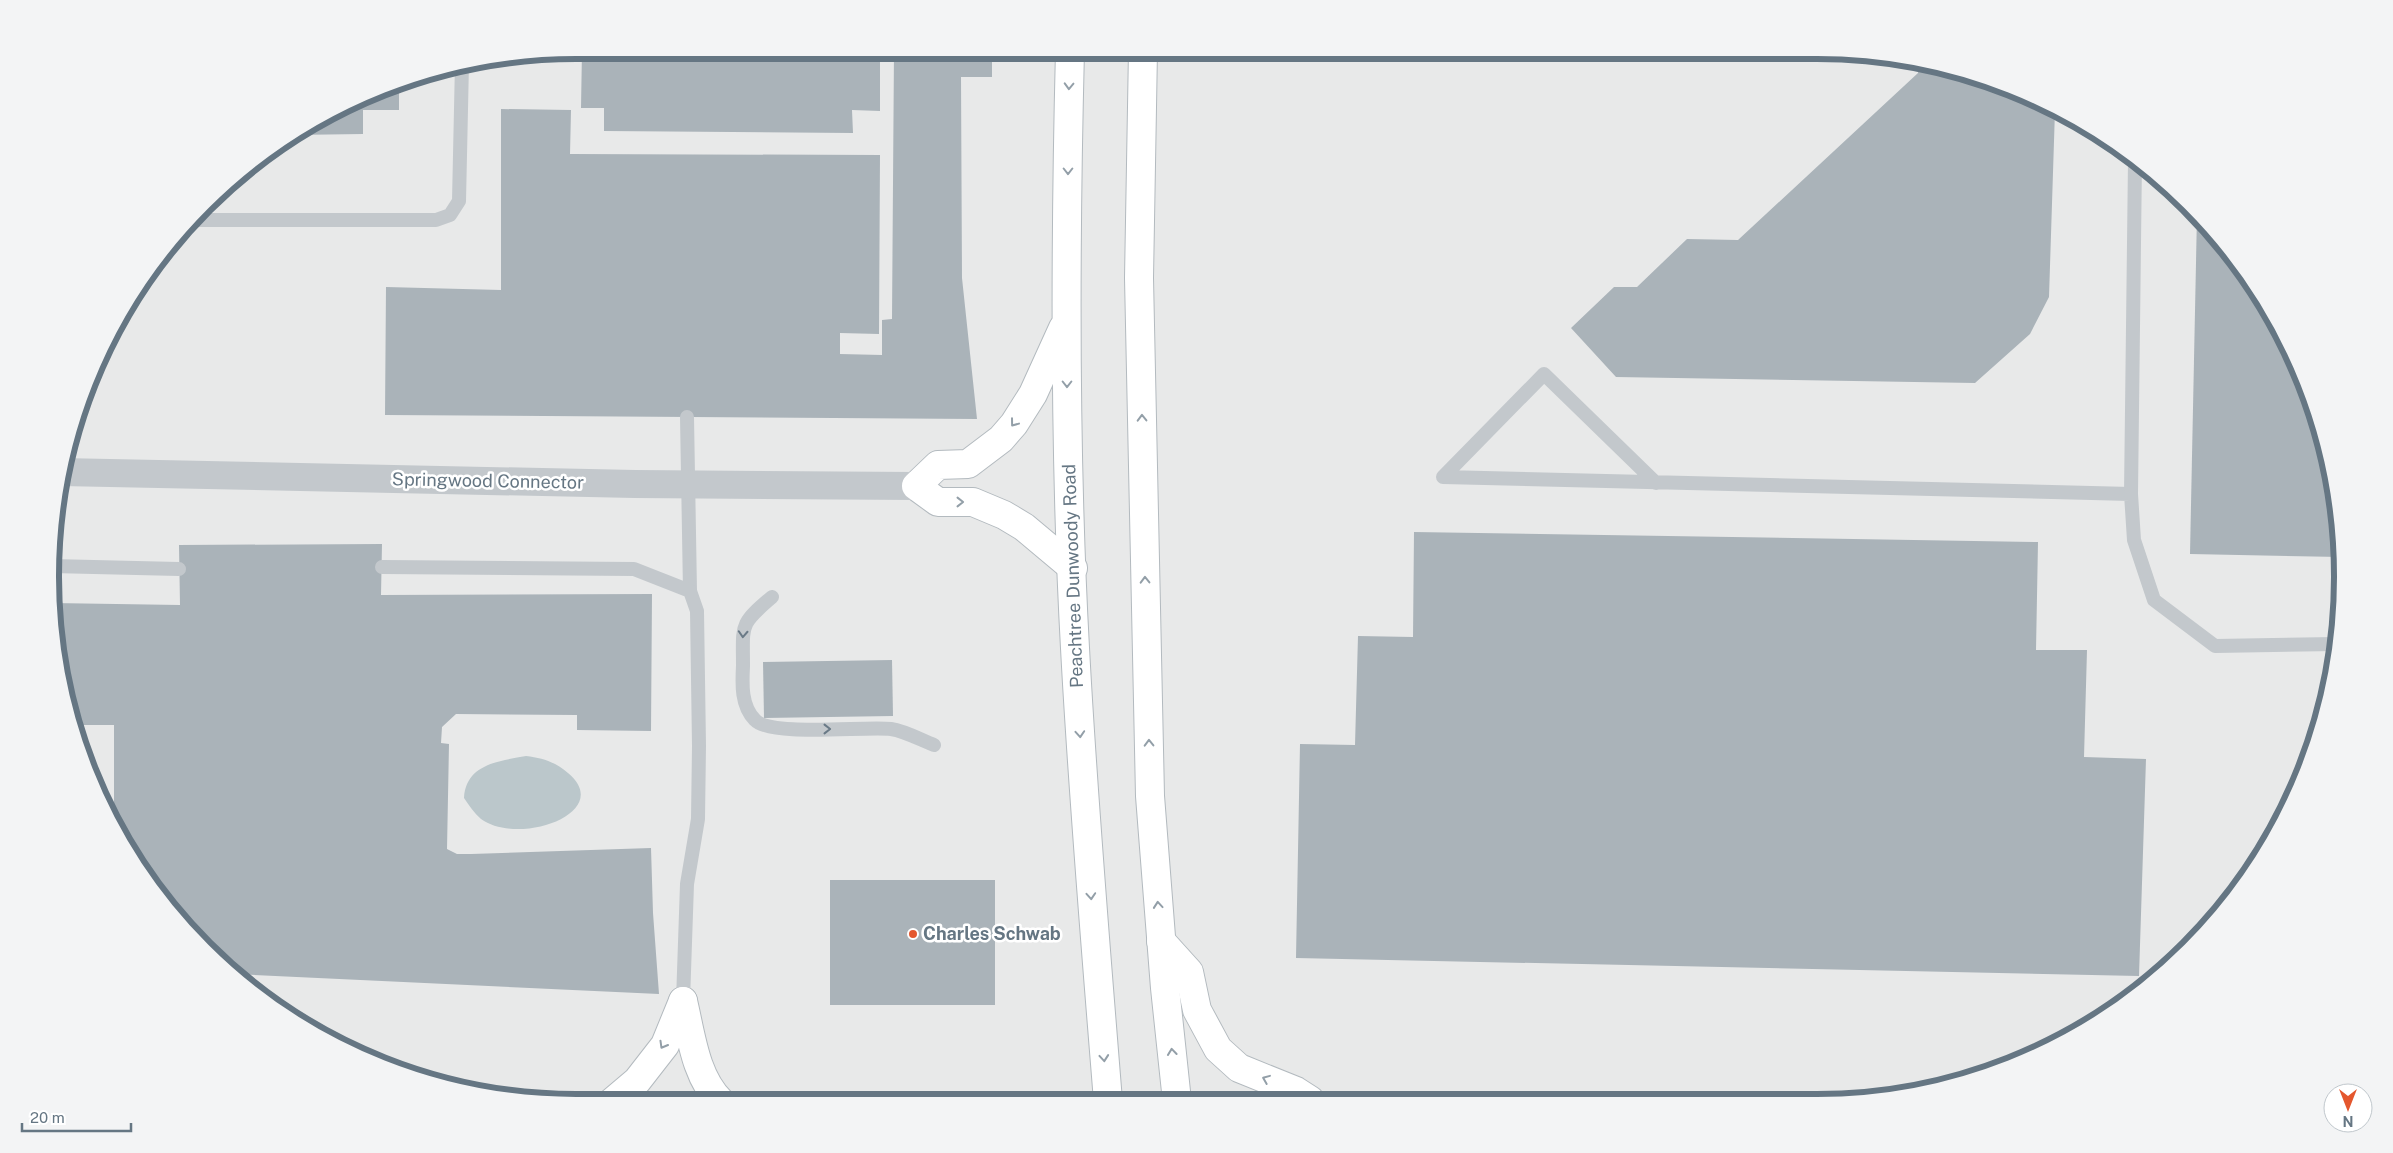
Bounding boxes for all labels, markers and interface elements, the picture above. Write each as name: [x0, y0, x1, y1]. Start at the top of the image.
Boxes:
one-way arrow: [1064, 82, 1074, 90]
one-way arrow: [1063, 167, 1073, 175]
one-way arrow: [1062, 380, 1072, 388]
one-way arrow: [1137, 413, 1147, 421]
one-way arrow: [1011, 417, 1020, 427]
street label: Peachtree Dunwoody Road: [1058, 464, 1087, 688]
street label: Springwood Connector: [392, 468, 584, 493]
one-way arrow: [956, 497, 964, 507]
one-way arrow: [1140, 576, 1150, 584]
one-way arrow: [738, 630, 749, 638]
one-way arrow: [823, 724, 831, 734]
one-way arrow: [1075, 730, 1086, 738]
one-way arrow: [1143, 738, 1154, 746]
one-way arrow: [1085, 892, 1096, 900]
one-way arrow: [1153, 900, 1164, 908]
place label: Charles Schwab: [923, 923, 1061, 944]
marker: Charles Schwab: [907, 928, 919, 940]
one-way arrow: [659, 1040, 669, 1049]
one-way arrow: [1166, 1048, 1177, 1056]
one-way arrow: [1099, 1054, 1110, 1062]
one-way arrow: [1262, 1075, 1271, 1085]
north arrow: [2323, 1083, 2373, 1133]
scale bar: [22, 1100, 131, 1132]
text: 20 m: [30, 1109, 65, 1126]
text: N: [2343, 1113, 2353, 1129]

